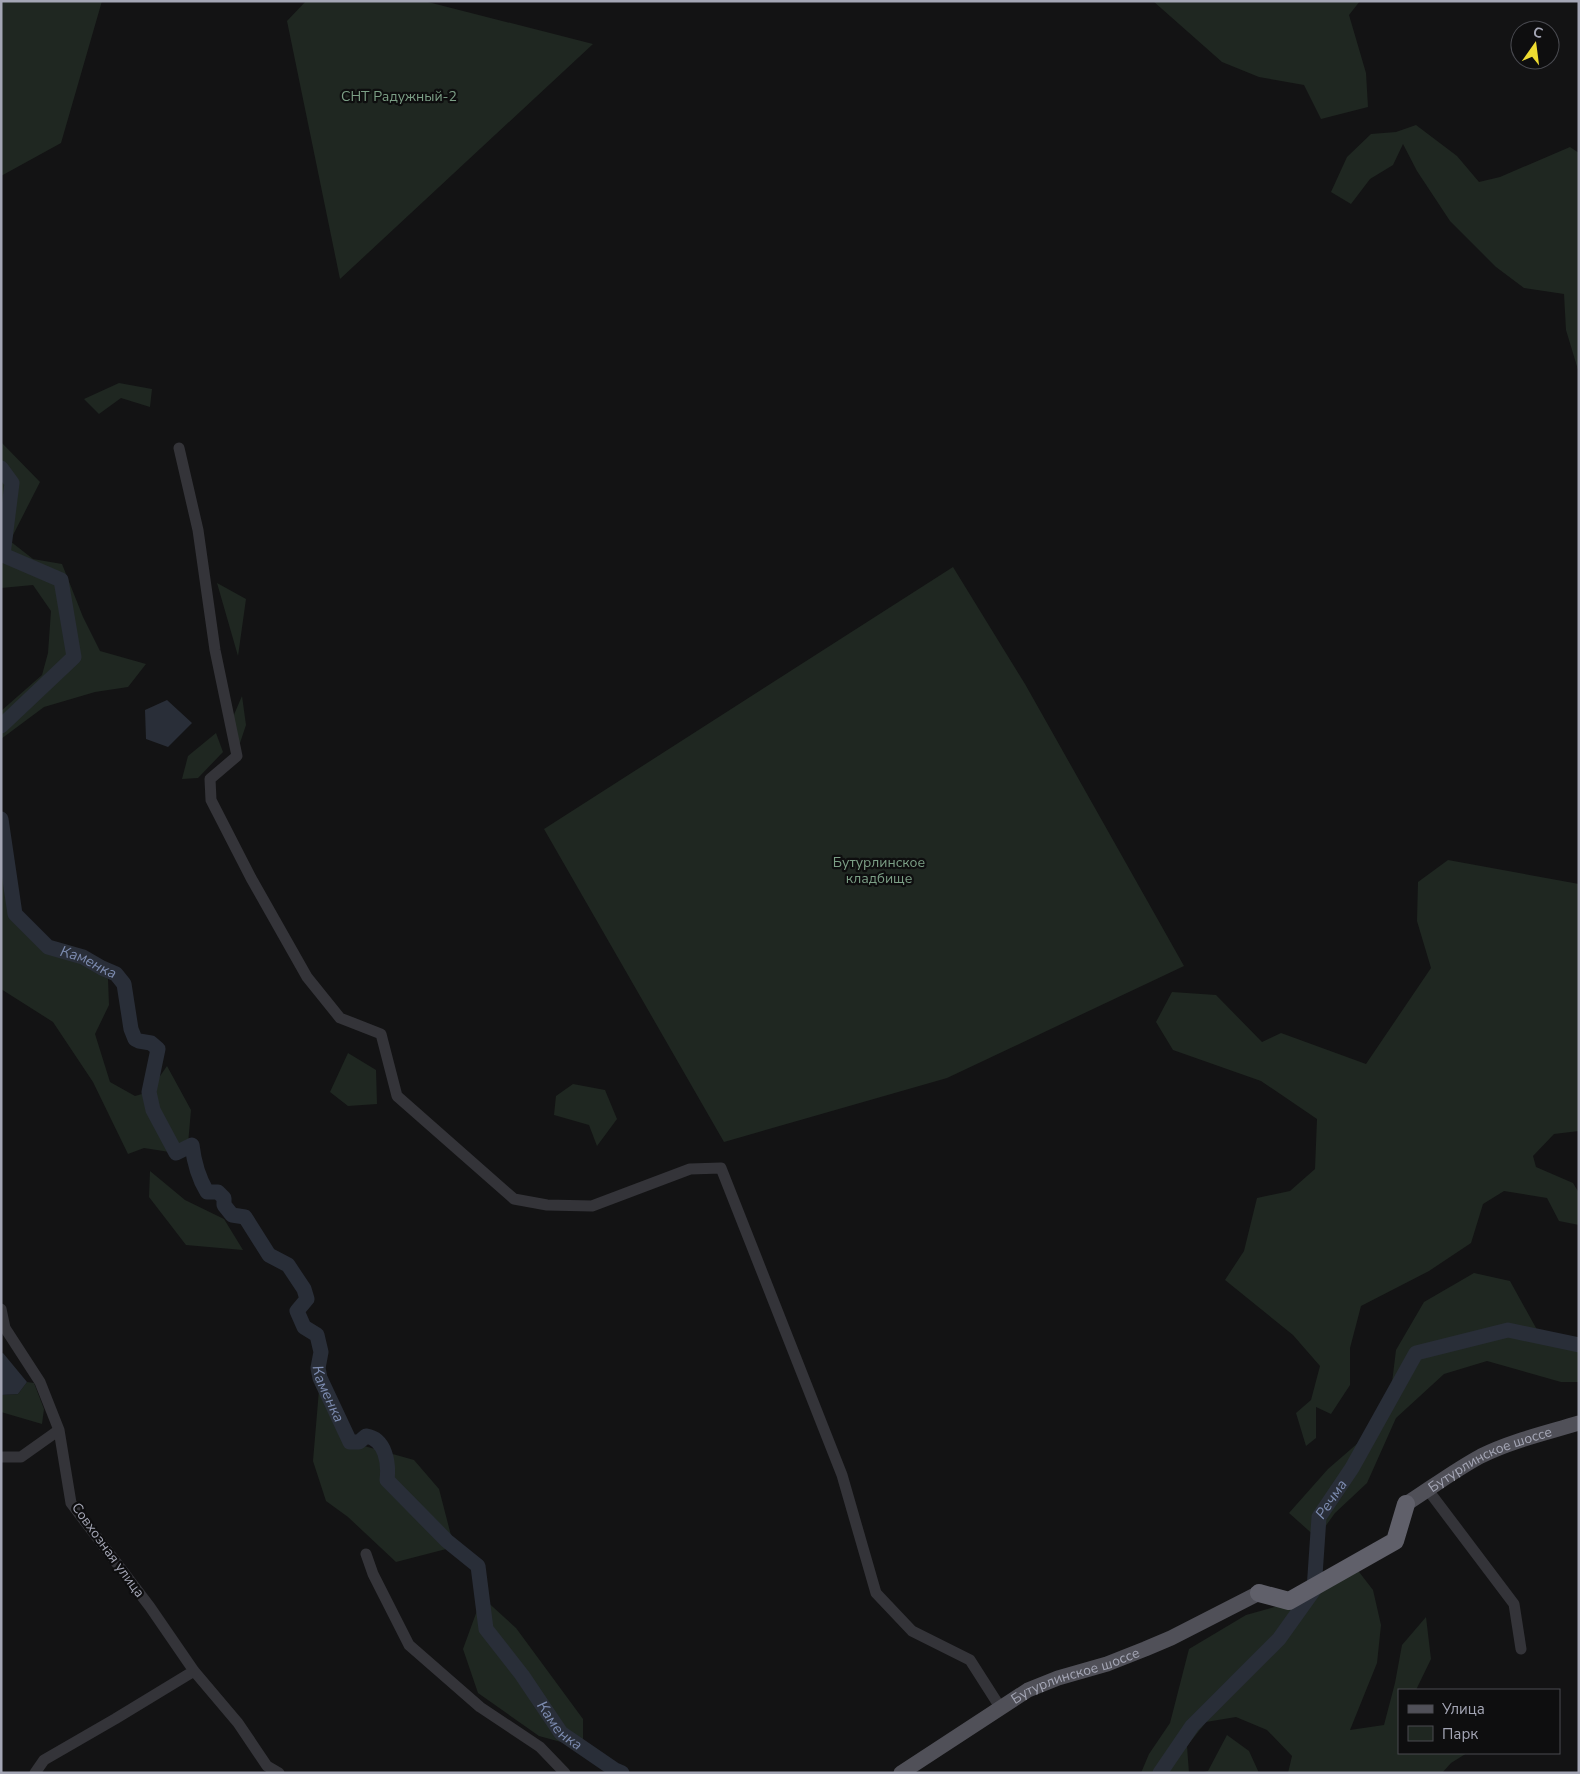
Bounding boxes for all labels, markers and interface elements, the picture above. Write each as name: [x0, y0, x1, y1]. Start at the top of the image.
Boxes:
north arrow: [1510, 20, 1560, 70]
text: С: [1531, 23, 1545, 43]
park label: СНТ Радужный-2: [341, 87, 457, 106]
park label: Бутурлинское кладбище: [833, 853, 925, 888]
water label: Каменка: [58, 941, 120, 983]
water label: Каменка: [308, 1364, 349, 1426]
street label: Бутурлинское шоссе: [1424, 1422, 1554, 1496]
water label: Речма: [1311, 1475, 1352, 1523]
street label: Совхозная улица: [67, 1499, 149, 1601]
street label: Бутурлинское шоссе: [1007, 1643, 1142, 1708]
legend: [1398, 1689, 1560, 1754]
water label: Каменка: [532, 1697, 586, 1755]
text: Улица: [1441, 1699, 1485, 1719]
text: Парк: [1442, 1724, 1478, 1744]

